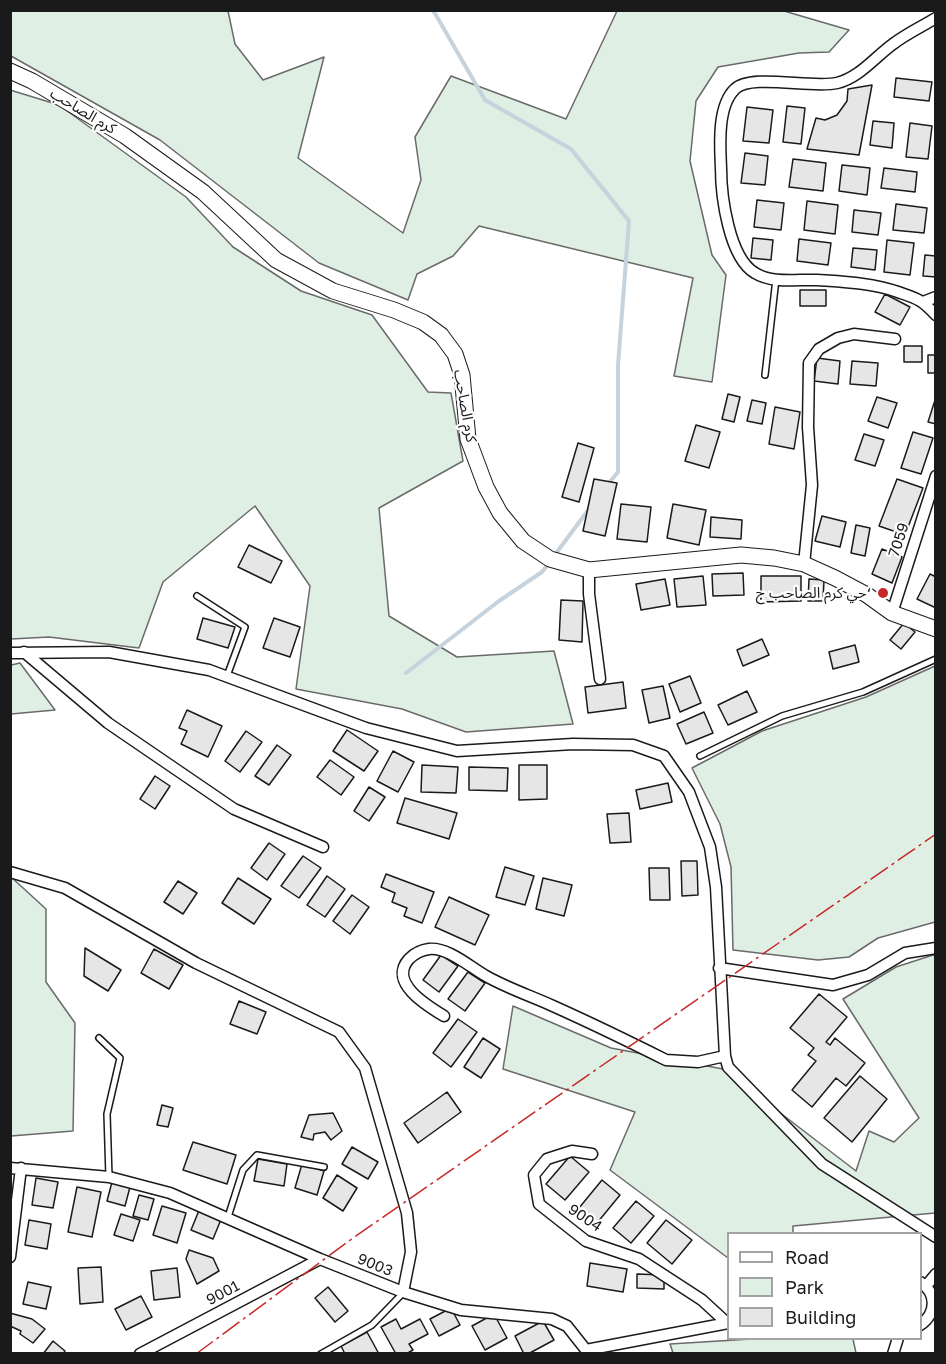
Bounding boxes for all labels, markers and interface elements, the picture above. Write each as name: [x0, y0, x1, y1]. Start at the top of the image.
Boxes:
street label: كرم الصاحب: [47, 84, 119, 138]
street label: كرم الصاحب: [450, 368, 480, 444]
street label: 7059: [885, 521, 913, 559]
place label: حي كرم الصاحب ج‘: [756, 584, 871, 602]
marker: حي كرم الصاحب ج‘: [876, 586, 890, 600]
street label: 9004: [565, 1200, 605, 1236]
legend: [727, 1232, 922, 1340]
text: Road: [785, 1246, 829, 1268]
street label: 9003: [355, 1250, 395, 1280]
text: Park: [785, 1276, 824, 1298]
street label: 9001: [203, 1277, 243, 1309]
text: Building: [785, 1306, 856, 1328]

